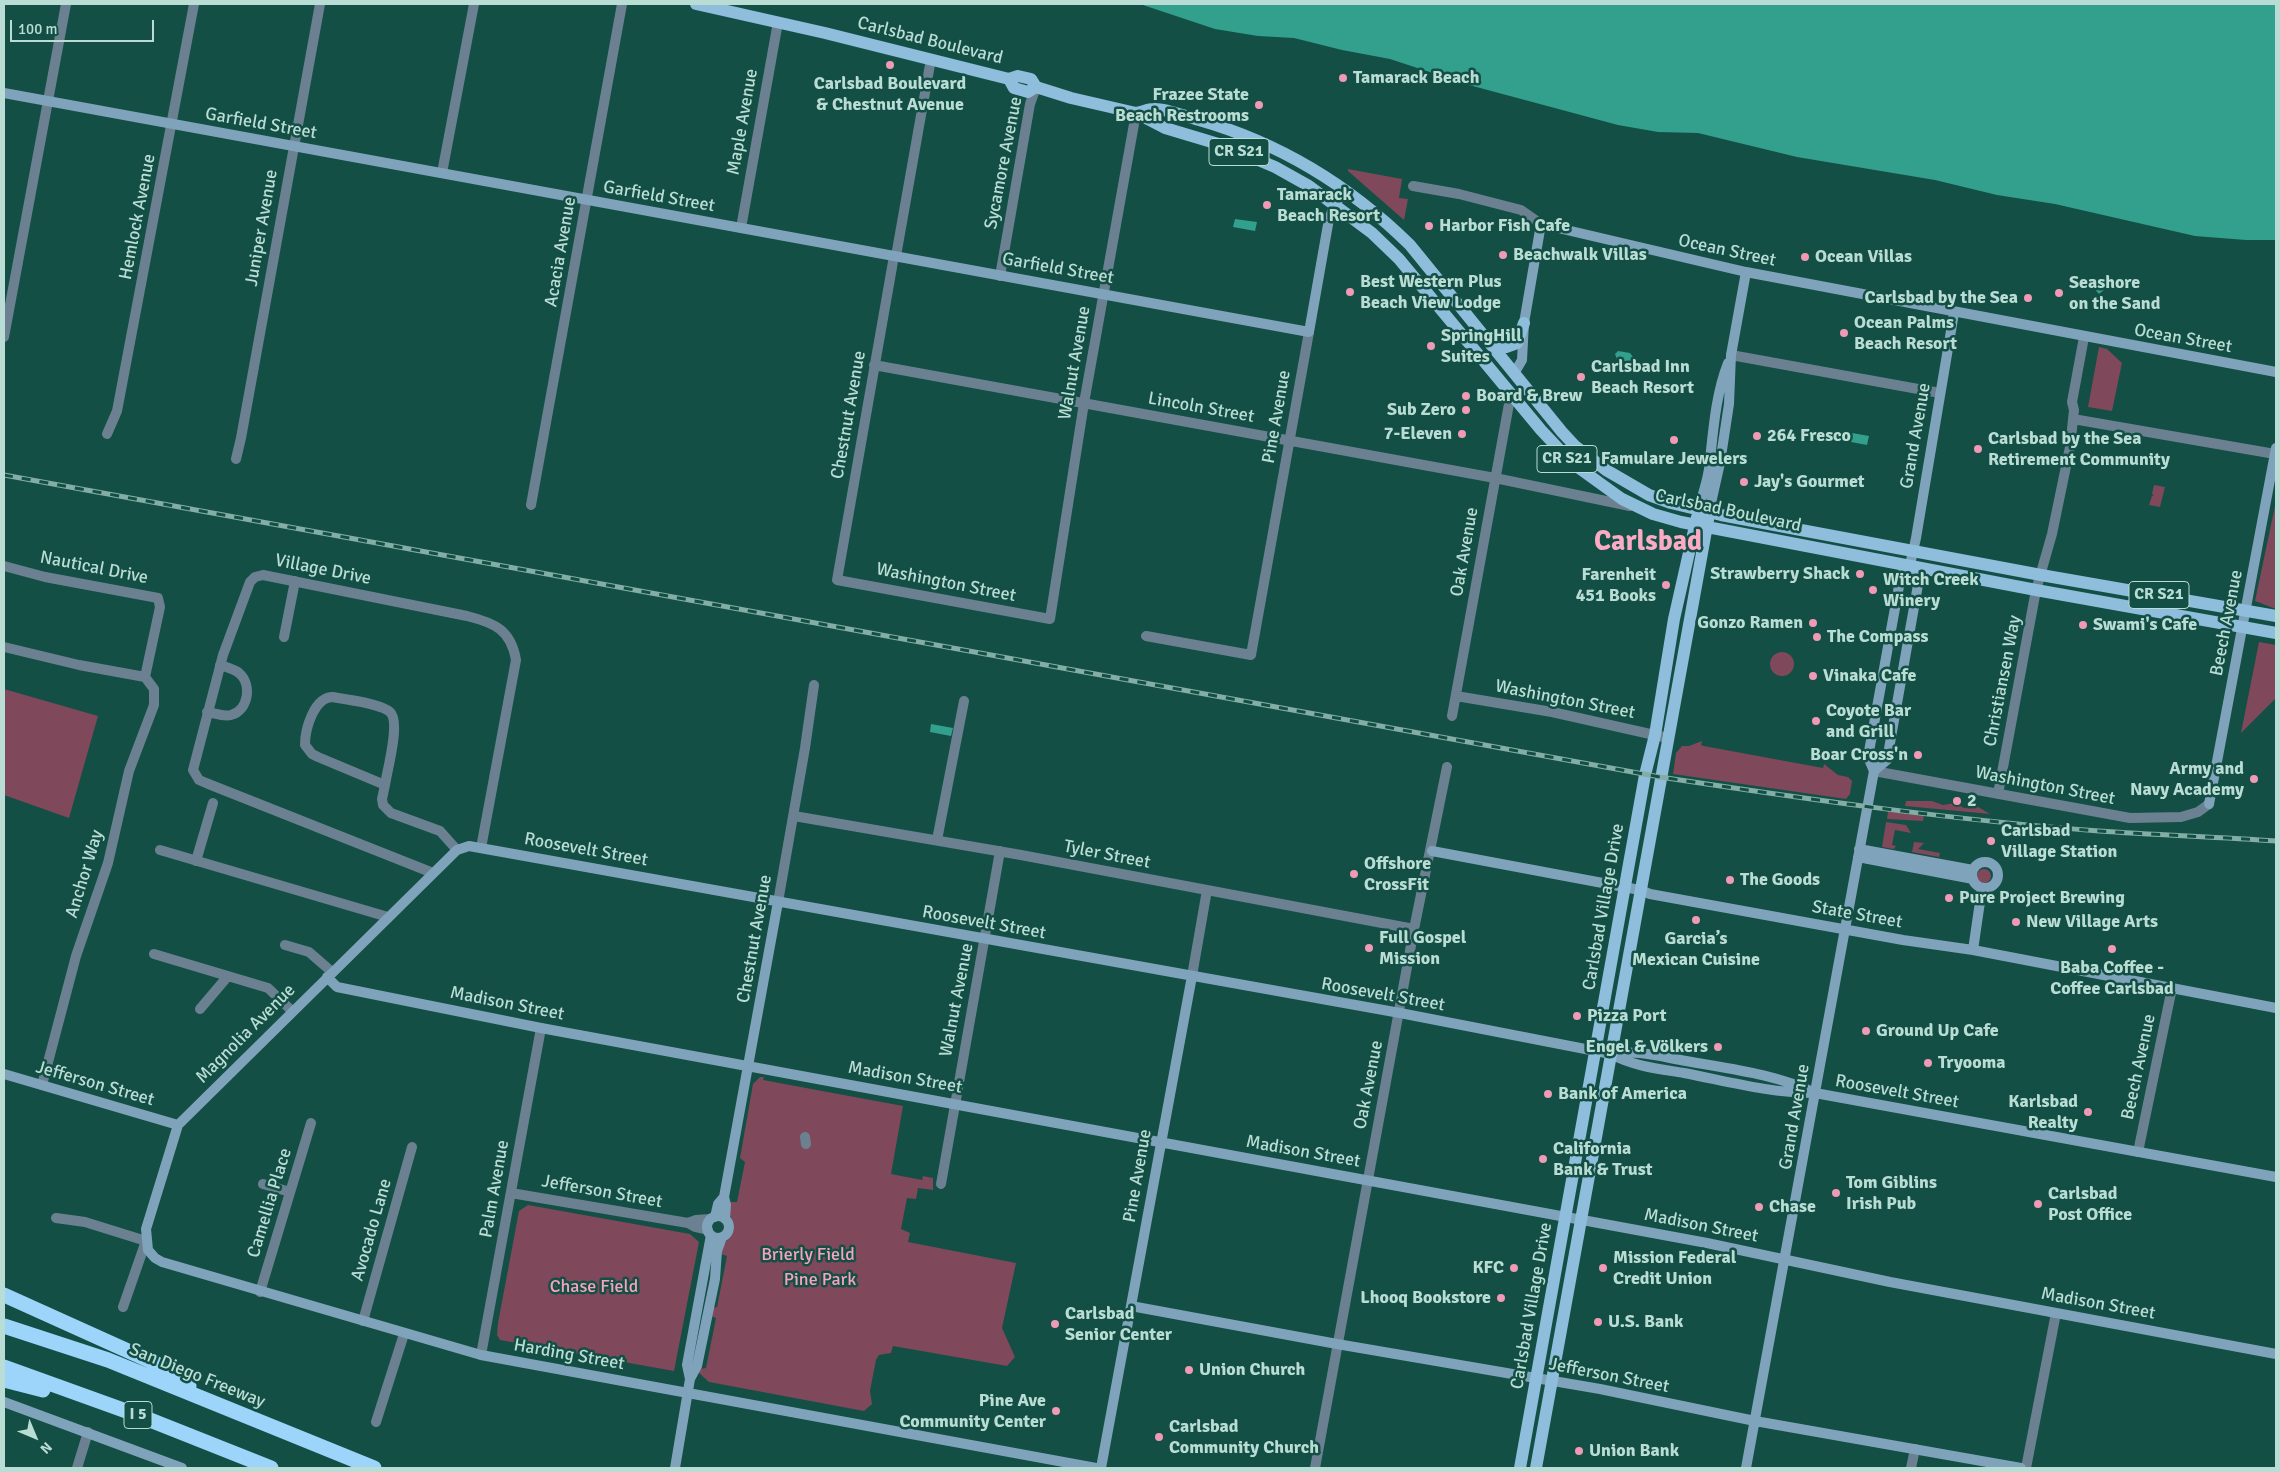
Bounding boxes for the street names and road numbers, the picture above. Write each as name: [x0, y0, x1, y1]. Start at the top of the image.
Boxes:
street label: Carlsbad Boulevard: [855, 12, 1005, 70]
street label: Maple Avenue: [723, 67, 763, 177]
street label: Sycamore Avenue: [981, 95, 1027, 231]
street label: Garfield Street: [204, 104, 318, 144]
road number: CR S21: [1209, 138, 1269, 166]
street label: Hemlock Avenue: [115, 152, 161, 282]
street label: Juniper Avenue: [241, 168, 283, 288]
street label: Garfield Street: [602, 177, 716, 217]
street label: Acacia Avenue: [541, 195, 581, 309]
street label: Ocean Street: [1676, 230, 1778, 272]
street label: Garfield Street: [1001, 249, 1115, 289]
street label: Walnut Avenue: [1054, 304, 1096, 422]
street label: Ocean Street: [2132, 320, 2234, 358]
street label: Chestnut Avenue: [827, 349, 871, 481]
street label: Pine Avenue: [1258, 369, 1296, 465]
street label: Grand Avenue: [1896, 382, 1936, 490]
street label: Lincoln Street: [1146, 388, 1256, 428]
road number: CR S21: [1537, 446, 1597, 472]
street label: Carlsbad Boulevard: [1653, 485, 1803, 537]
street label: Oak Avenue: [1447, 506, 1483, 598]
street label: Nautical Drive: [38, 547, 150, 589]
street label: Village Drive: [273, 550, 373, 590]
street label: Washington Street: [874, 559, 1018, 607]
street label: Beech Avenue: [2206, 568, 2248, 678]
road number: CR S21: [2129, 582, 2189, 608]
street label: Christiansen Way: [1980, 614, 2026, 748]
street label: Washington Street: [1493, 676, 1637, 724]
street label: Washington Street: [1973, 762, 2117, 810]
street label: Carlsbad Village Drive: [1579, 822, 1629, 992]
street label: Anchor Way: [61, 827, 109, 921]
street label: Roosevelt Street: [523, 829, 649, 871]
street label: Tyler Street: [1062, 836, 1152, 874]
street label: Chestnut Avenue: [733, 873, 777, 1005]
street label: State Street: [1810, 896, 1904, 934]
street label: Roosevelt Street: [921, 902, 1047, 944]
street label: Walnut Avenue: [935, 941, 979, 1059]
street label: Roosevelt Street: [1320, 974, 1446, 1016]
street label: Magnolia Avenue: [192, 980, 300, 1088]
street label: Madison Street: [448, 982, 566, 1026]
street label: Beech Avenue: [2117, 1012, 2161, 1122]
street label: Oak Avenue: [1350, 1039, 1388, 1131]
street label: Jefferson Street: [33, 1057, 157, 1111]
street label: Madison Street: [846, 1057, 964, 1099]
street label: Grand Avenue: [1775, 1063, 1815, 1171]
street label: Roosevelt Street: [1834, 1071, 1960, 1113]
street label: Pine Avenue: [1119, 1128, 1157, 1224]
street label: Madison Street: [1244, 1131, 1362, 1173]
street label: Palm Avenue: [476, 1138, 514, 1240]
street label: Camellia Place: [243, 1146, 297, 1260]
street label: Jefferson Street: [540, 1171, 664, 1213]
street label: Avocado Lane: [347, 1176, 397, 1284]
street label: Madison Street: [1642, 1204, 1760, 1248]
street label: Carlsbad Village Drive: [1507, 1221, 1557, 1391]
street label: Madison Street: [2039, 1283, 2157, 1325]
street label: Harding Street: [512, 1335, 626, 1375]
street label: San Diego Freeway: [126, 1339, 268, 1413]
street label: Jefferson Street: [1547, 1354, 1671, 1398]
road number: I 5: [124, 1402, 152, 1428]

